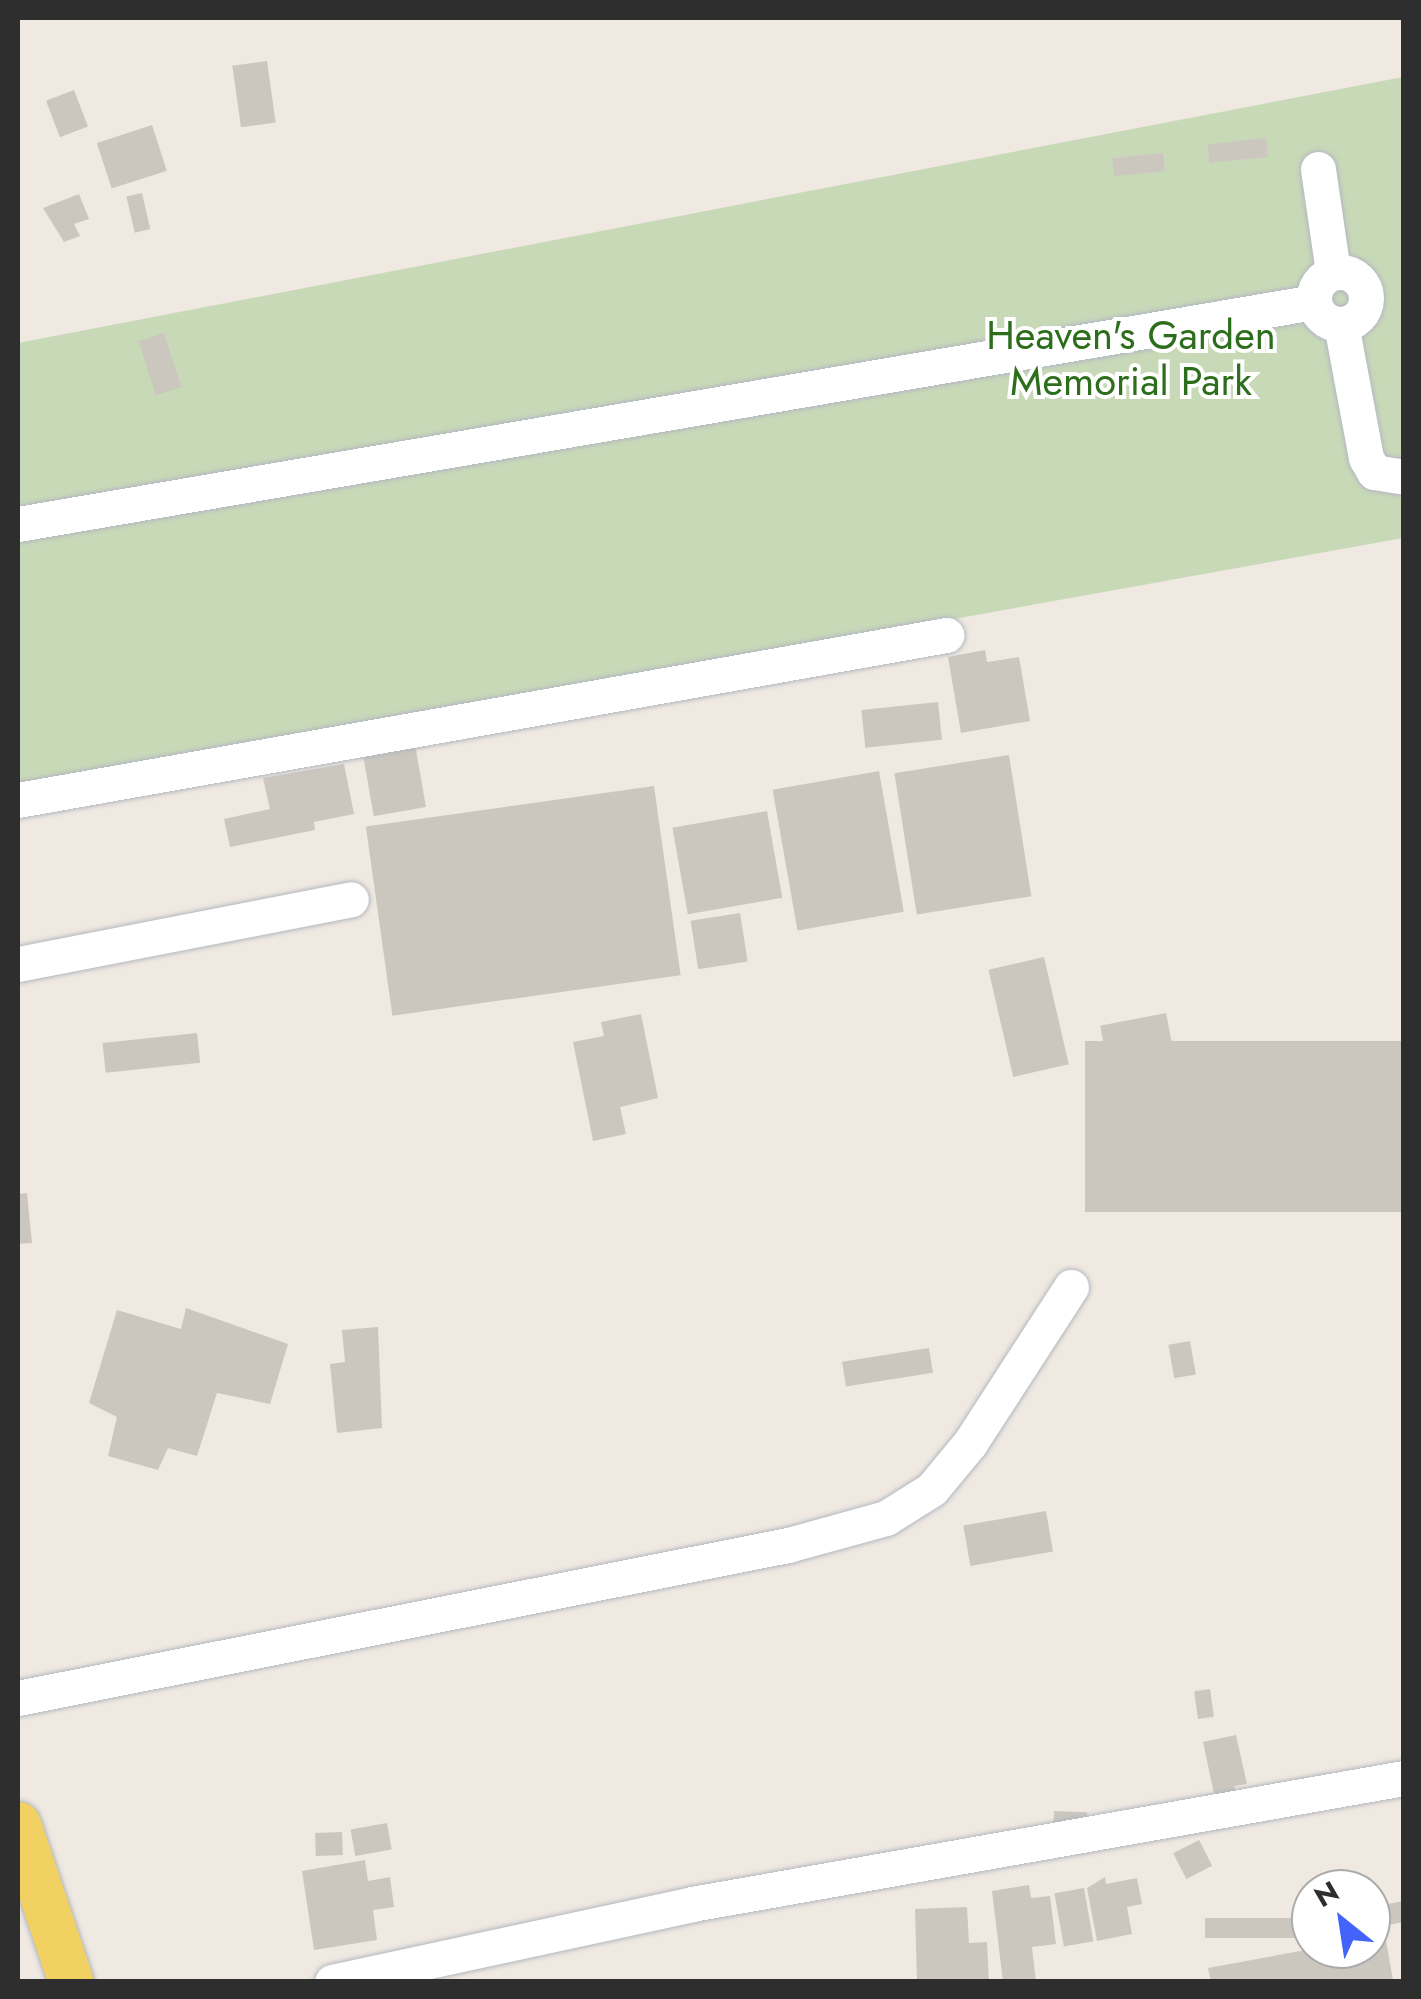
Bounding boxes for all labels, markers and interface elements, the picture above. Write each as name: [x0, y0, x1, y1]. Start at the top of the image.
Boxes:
park label: Heaven's Garden Memorial Park: [986, 311, 1276, 405]
north arrow: [1291, 1869, 1391, 1969]
text: N: [1307, 1871, 1347, 1918]

